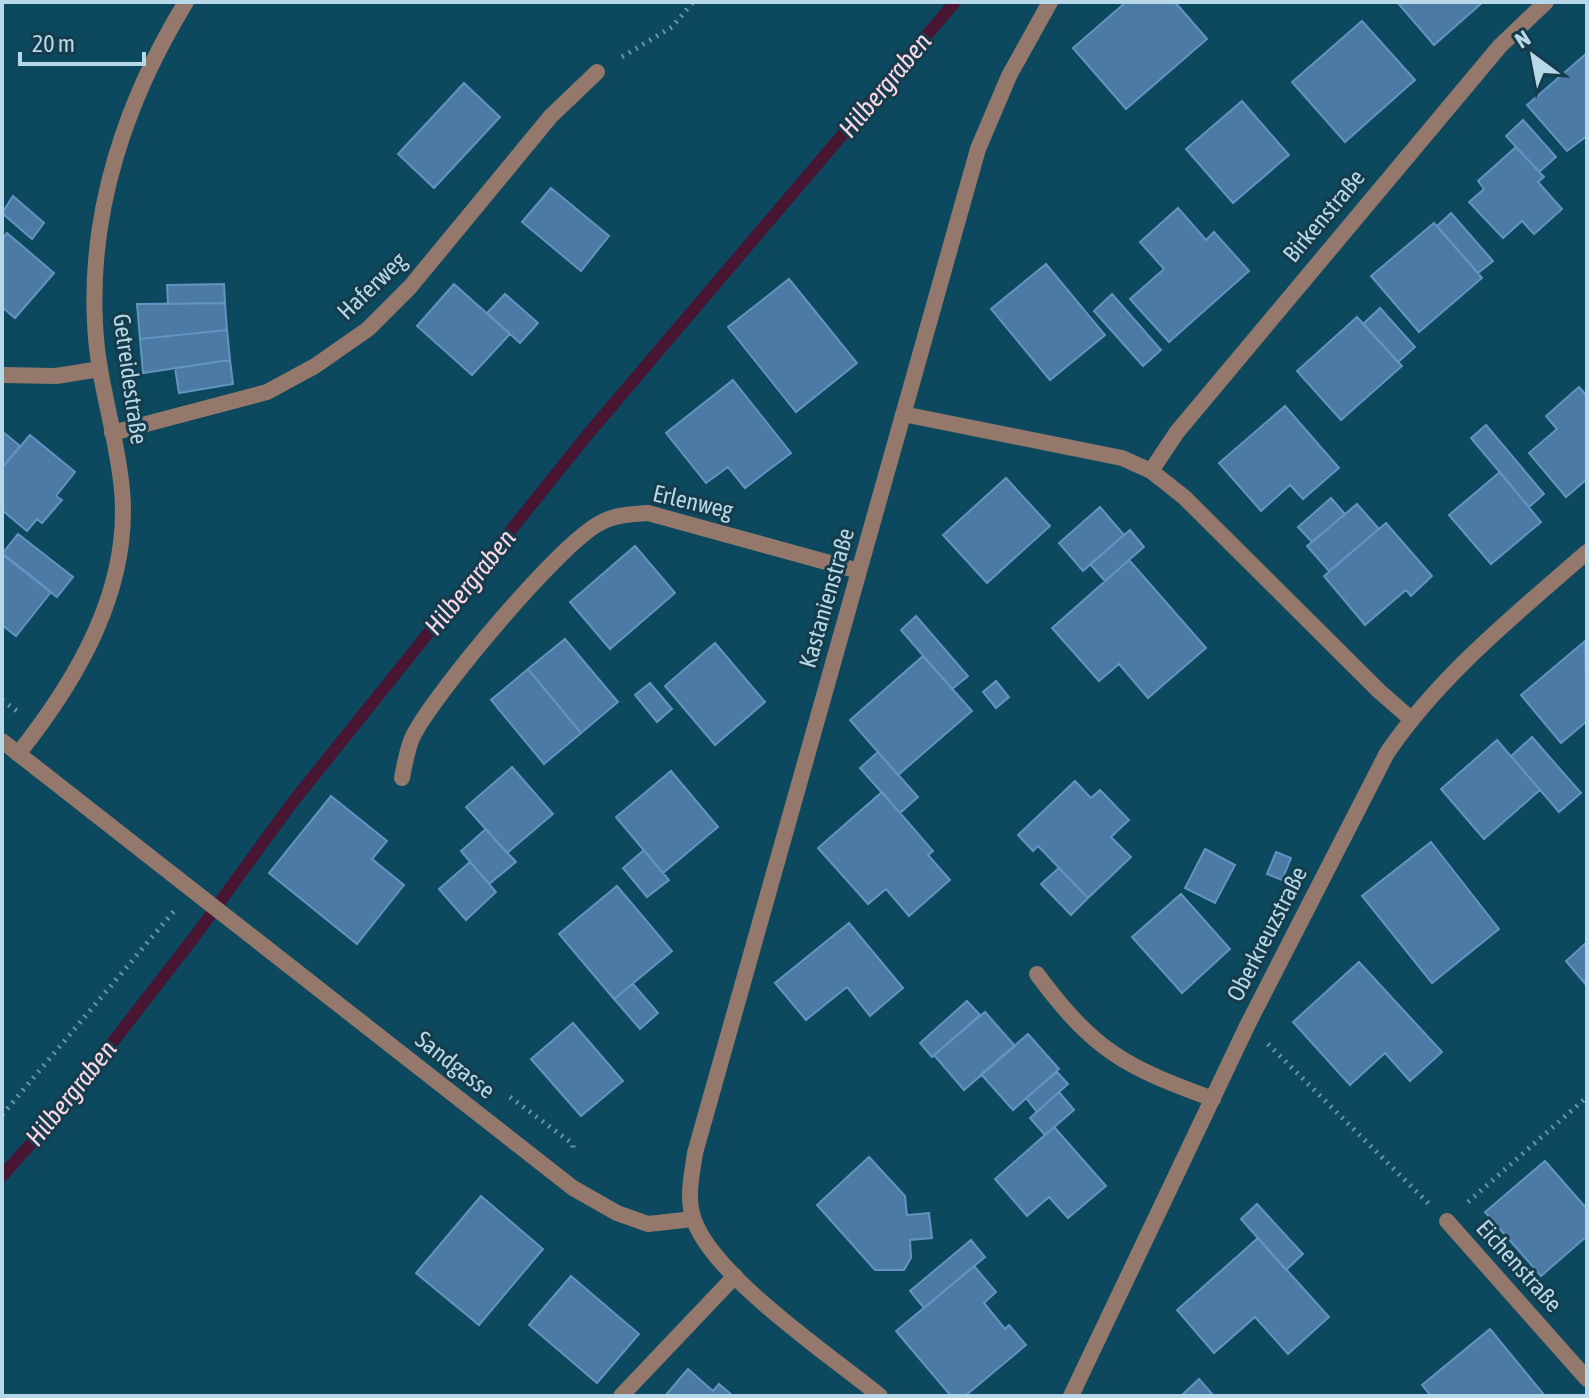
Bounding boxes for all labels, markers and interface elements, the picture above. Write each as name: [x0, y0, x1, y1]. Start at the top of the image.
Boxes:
scale bar: [20, 16, 144, 66]
north arrow: [1493, 16, 1573, 96]
text: N: [1510, 25, 1535, 54]
water label: Hilbergraben: [833, 26, 938, 143]
text: 20 m: [32, 30, 75, 57]
street label: Birkenstraße: [1277, 164, 1370, 267]
street label: Haferweg: [332, 246, 412, 325]
street label: Getreidestraße: [108, 312, 153, 446]
street label: Erlenweg: [650, 479, 736, 524]
water label: Hilbergraben: [418, 523, 522, 641]
street label: Kastanienstraße: [794, 525, 859, 671]
street label: Oberkreuzstraße: [1221, 862, 1312, 1006]
street label: Sandgasse: [410, 1025, 500, 1104]
water label: Hilbergraben: [19, 1034, 123, 1152]
street label: Eichenstraße: [1471, 1214, 1568, 1317]

